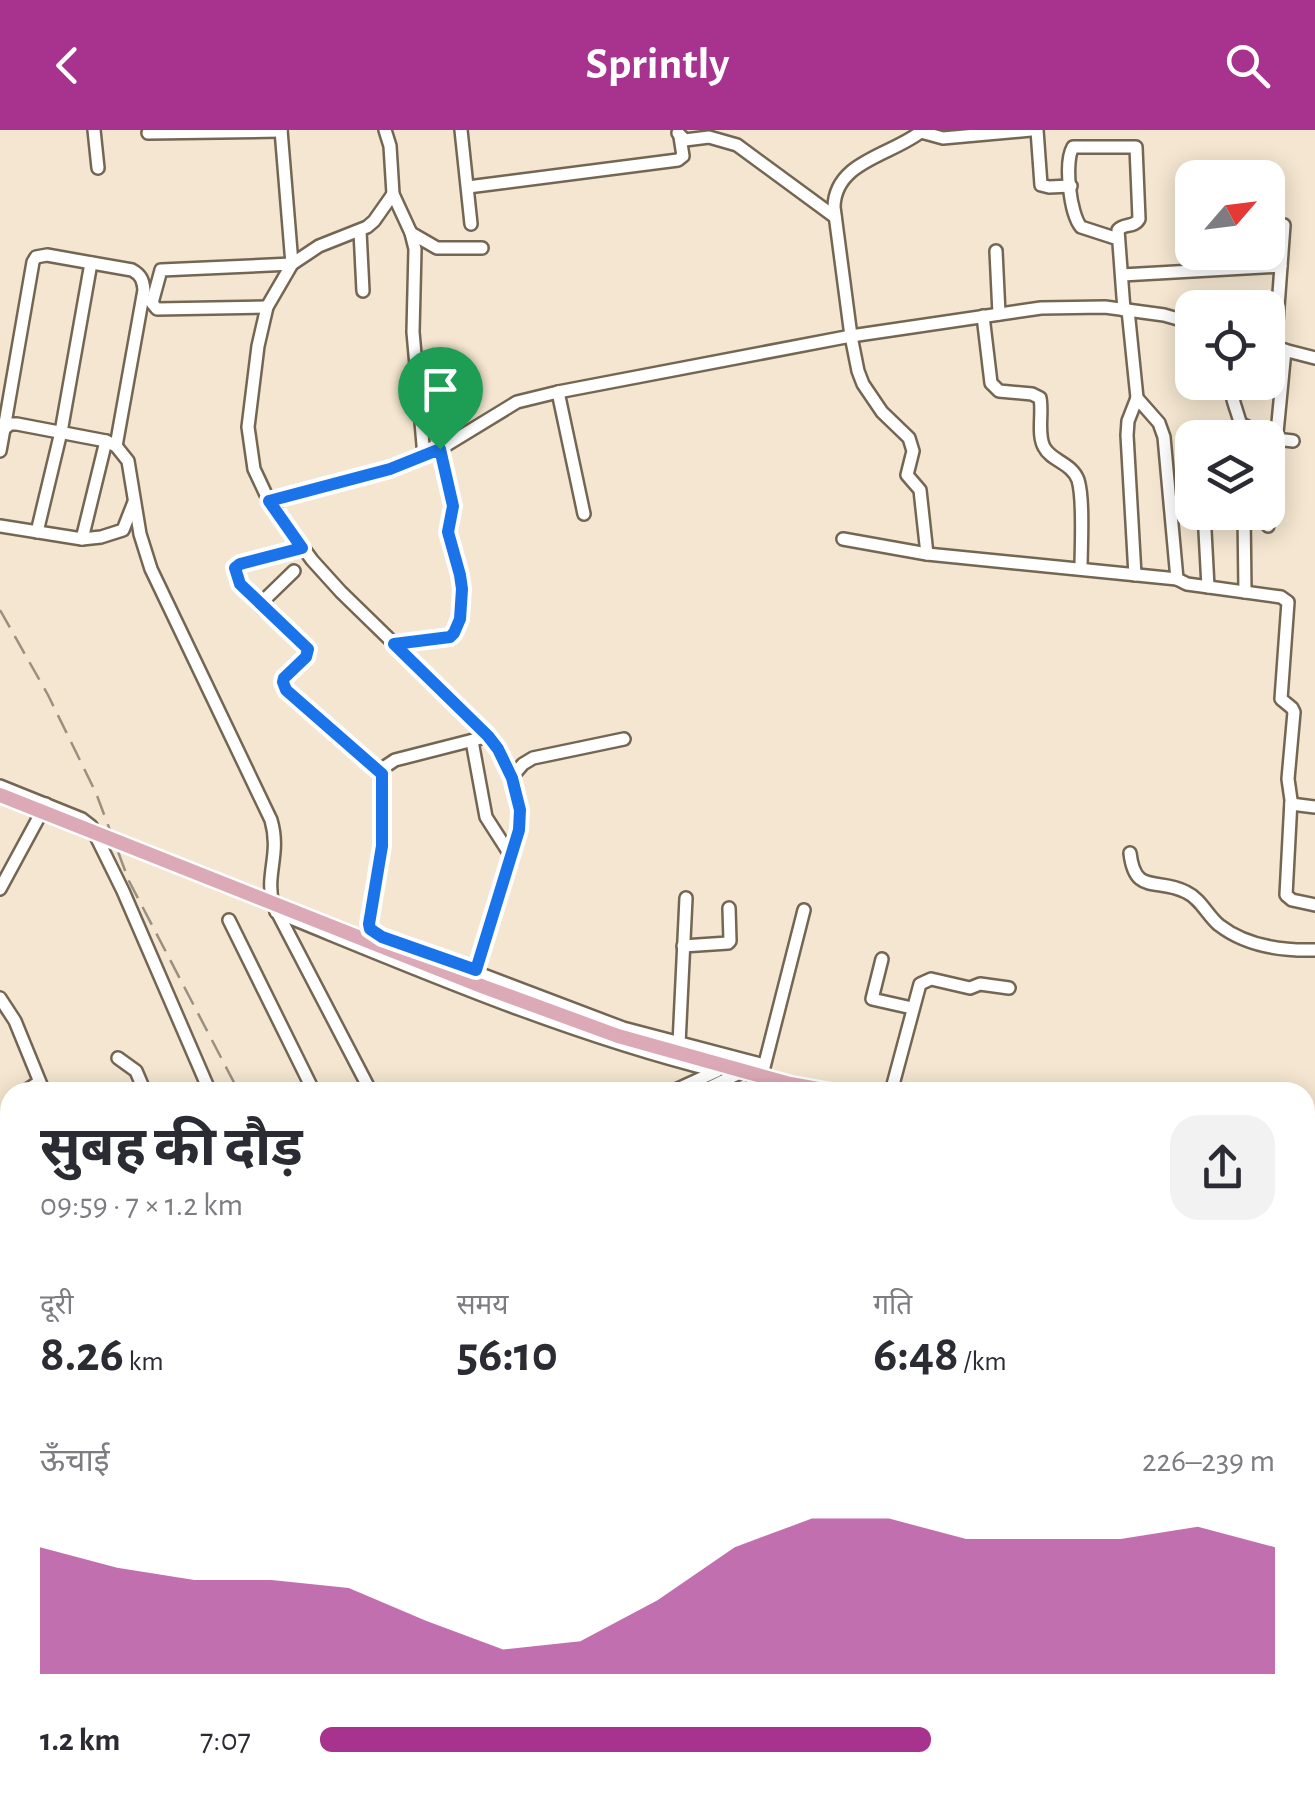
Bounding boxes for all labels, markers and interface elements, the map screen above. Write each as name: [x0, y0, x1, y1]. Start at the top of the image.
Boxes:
icon: back: [40, 38, 95, 93]
icon: search: [1220, 38, 1275, 93]
text: Sprintly: [586, 42, 729, 87]
north arrow: [1175, 160, 1285, 270]
map controls: [1175, 160, 1285, 530]
button: locate: [1175, 290, 1285, 400]
pin: [398, 347, 483, 450]
icon: arrive: [413, 362, 468, 417]
button: layers: [1175, 420, 1285, 530]
button: share: [1170, 1115, 1275, 1220]
text: सुबह की दौड़: [40, 1121, 303, 1176]
text: 09:59 · 7 × 1.2 km: [40, 1189, 243, 1221]
text: दूरी: [40, 1292, 74, 1320]
text: समय: [457, 1292, 509, 1320]
text: गति: [873, 1292, 912, 1320]
text: 8.26: [40, 1330, 124, 1380]
text: 56:10: [457, 1330, 558, 1380]
text: 6:48: [873, 1330, 959, 1380]
text: km: [124, 1348, 164, 1376]
text: /km: [959, 1348, 1007, 1376]
text: ऊँचाई: [40, 1445, 109, 1477]
text: 226–239 m: [1142, 1445, 1275, 1477]
text: 1.2 km: [40, 1724, 120, 1756]
text: 7:07: [200, 1724, 251, 1756]

